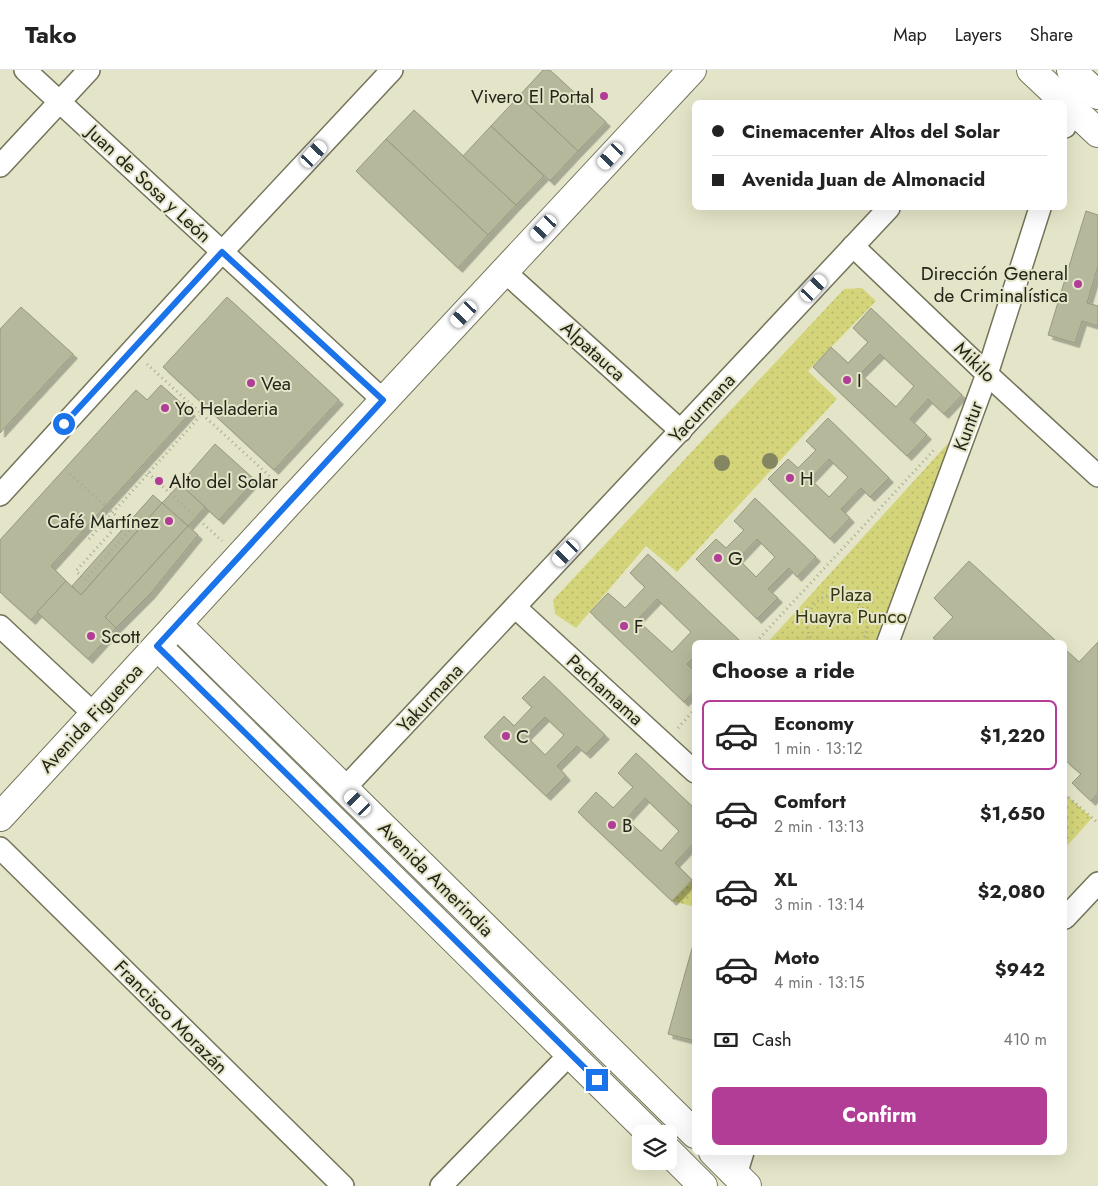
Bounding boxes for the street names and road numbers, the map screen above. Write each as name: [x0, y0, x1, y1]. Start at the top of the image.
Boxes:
street label: Juan de Sosa y León: [78, 117, 217, 249]
street label: Alpatauca: [555, 315, 631, 387]
street label: Mikilo: [948, 335, 1002, 389]
street label: Yacurmana: [663, 367, 741, 449]
street label: Kuntur: [947, 397, 990, 455]
street label: Pachamama: [561, 648, 649, 732]
street label: Avenida Figueroa: [33, 657, 149, 779]
street label: Yakurmana: [391, 657, 469, 739]
street label: Avenida Amerindia: [372, 815, 500, 943]
street label: Francisco Morazán: [108, 954, 234, 1080]

